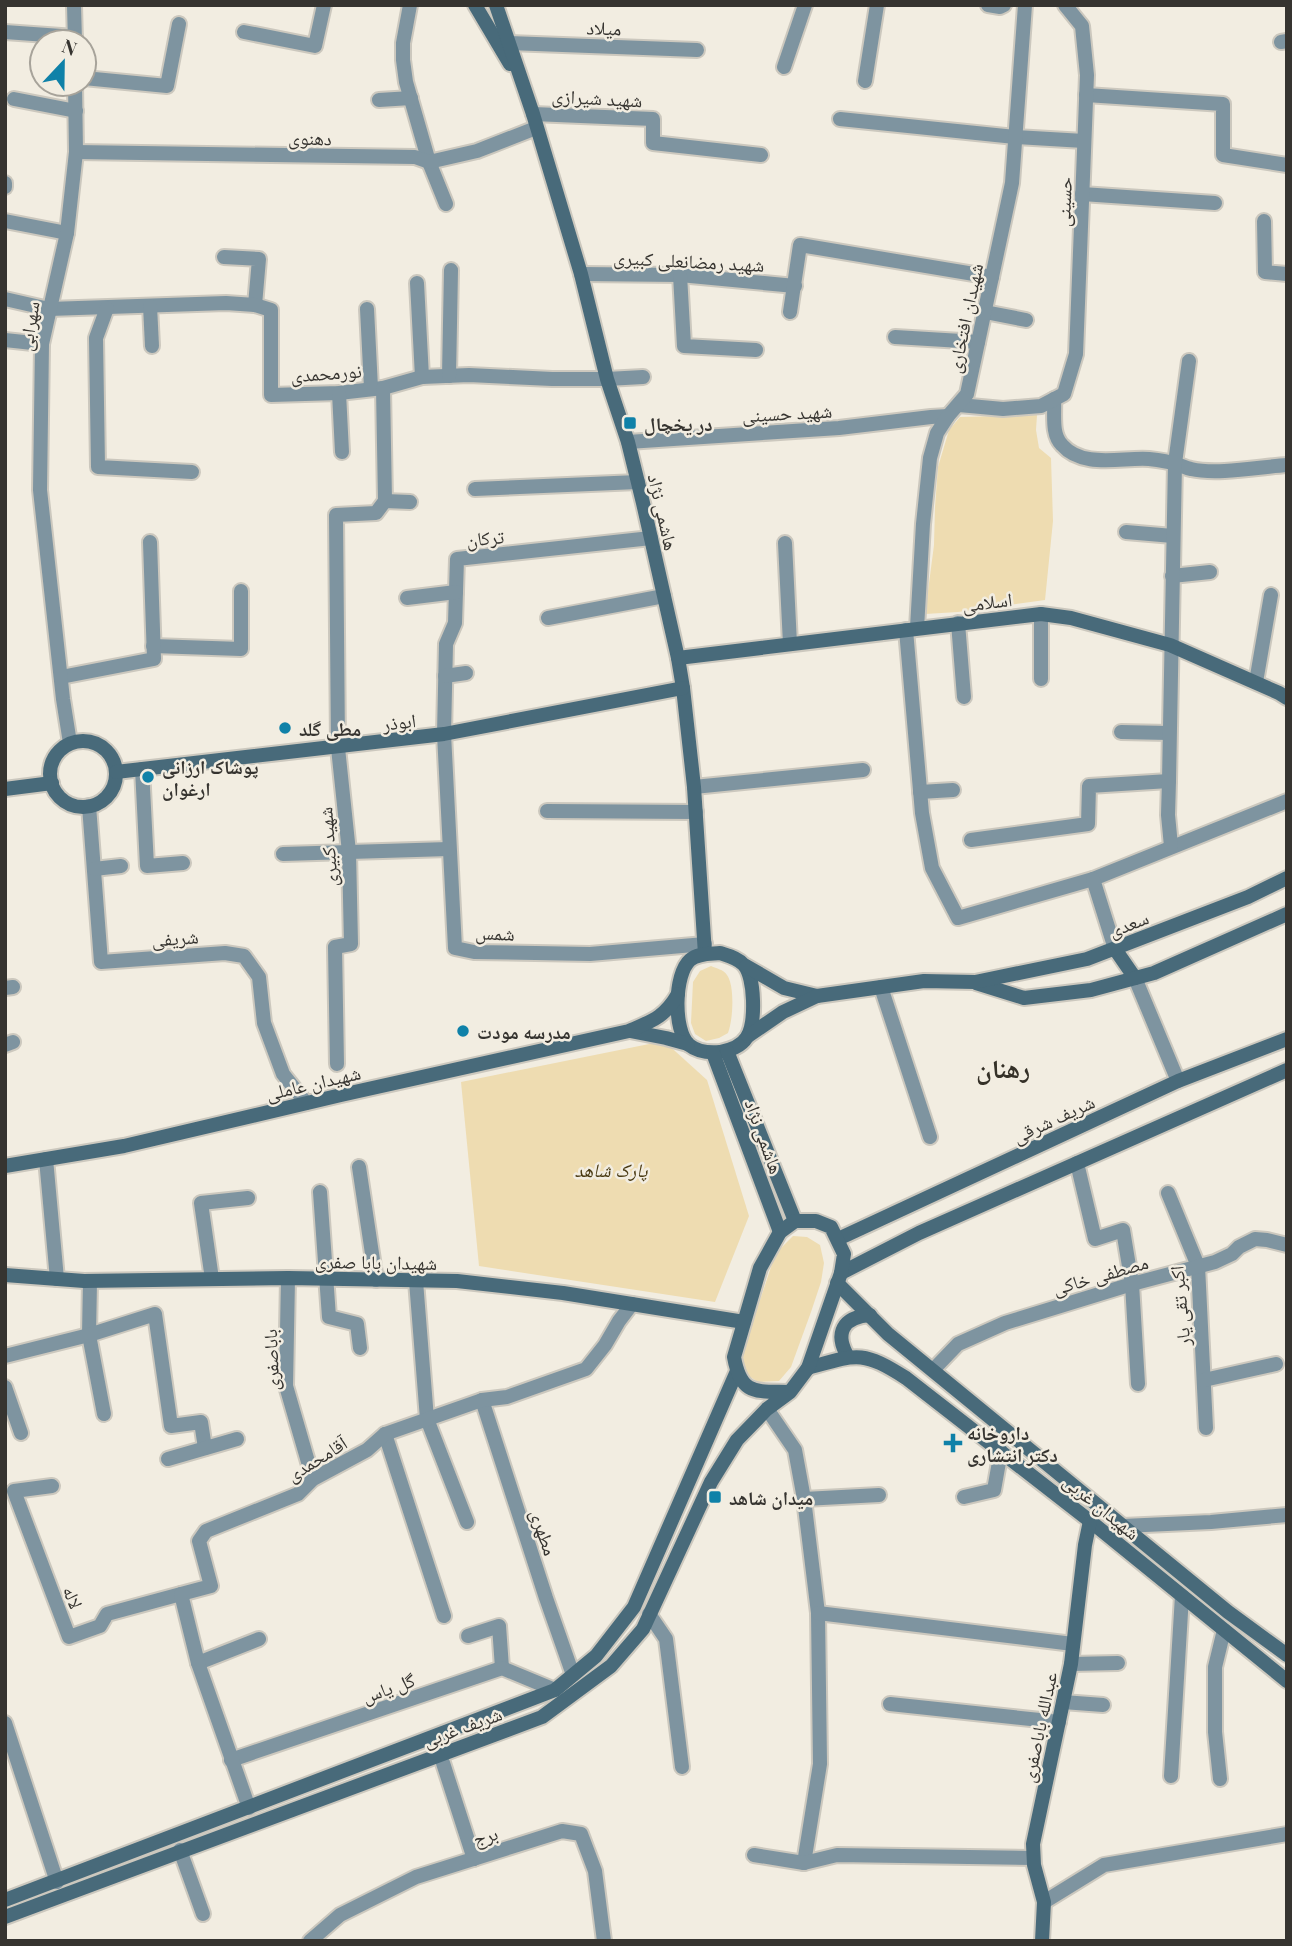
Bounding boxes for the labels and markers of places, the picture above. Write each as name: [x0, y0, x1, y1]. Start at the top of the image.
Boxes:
place label: در یخچال: [644, 410, 712, 436]
marker: در یخچال: [622, 415, 638, 431]
place label: مطی گلد: [299, 715, 361, 741]
marker: مطی گلد: [277, 720, 293, 736]
place label: پوشاک ارزانی ارغوان: [162, 753, 259, 801]
marker: پوشاک ارزانی ارغوان: [140, 769, 156, 785]
place label: مدرسه مودت: [477, 1018, 571, 1044]
marker: مدرسه مودت: [455, 1023, 471, 1039]
place label: داروخانه دکتر انتشاری: [967, 1419, 1058, 1467]
marker: داروخانه دکتر انتشاری: [945, 1435, 961, 1451]
place label: میدان شاهد: [729, 1484, 813, 1510]
marker: میدان شاهد: [707, 1489, 723, 1505]

